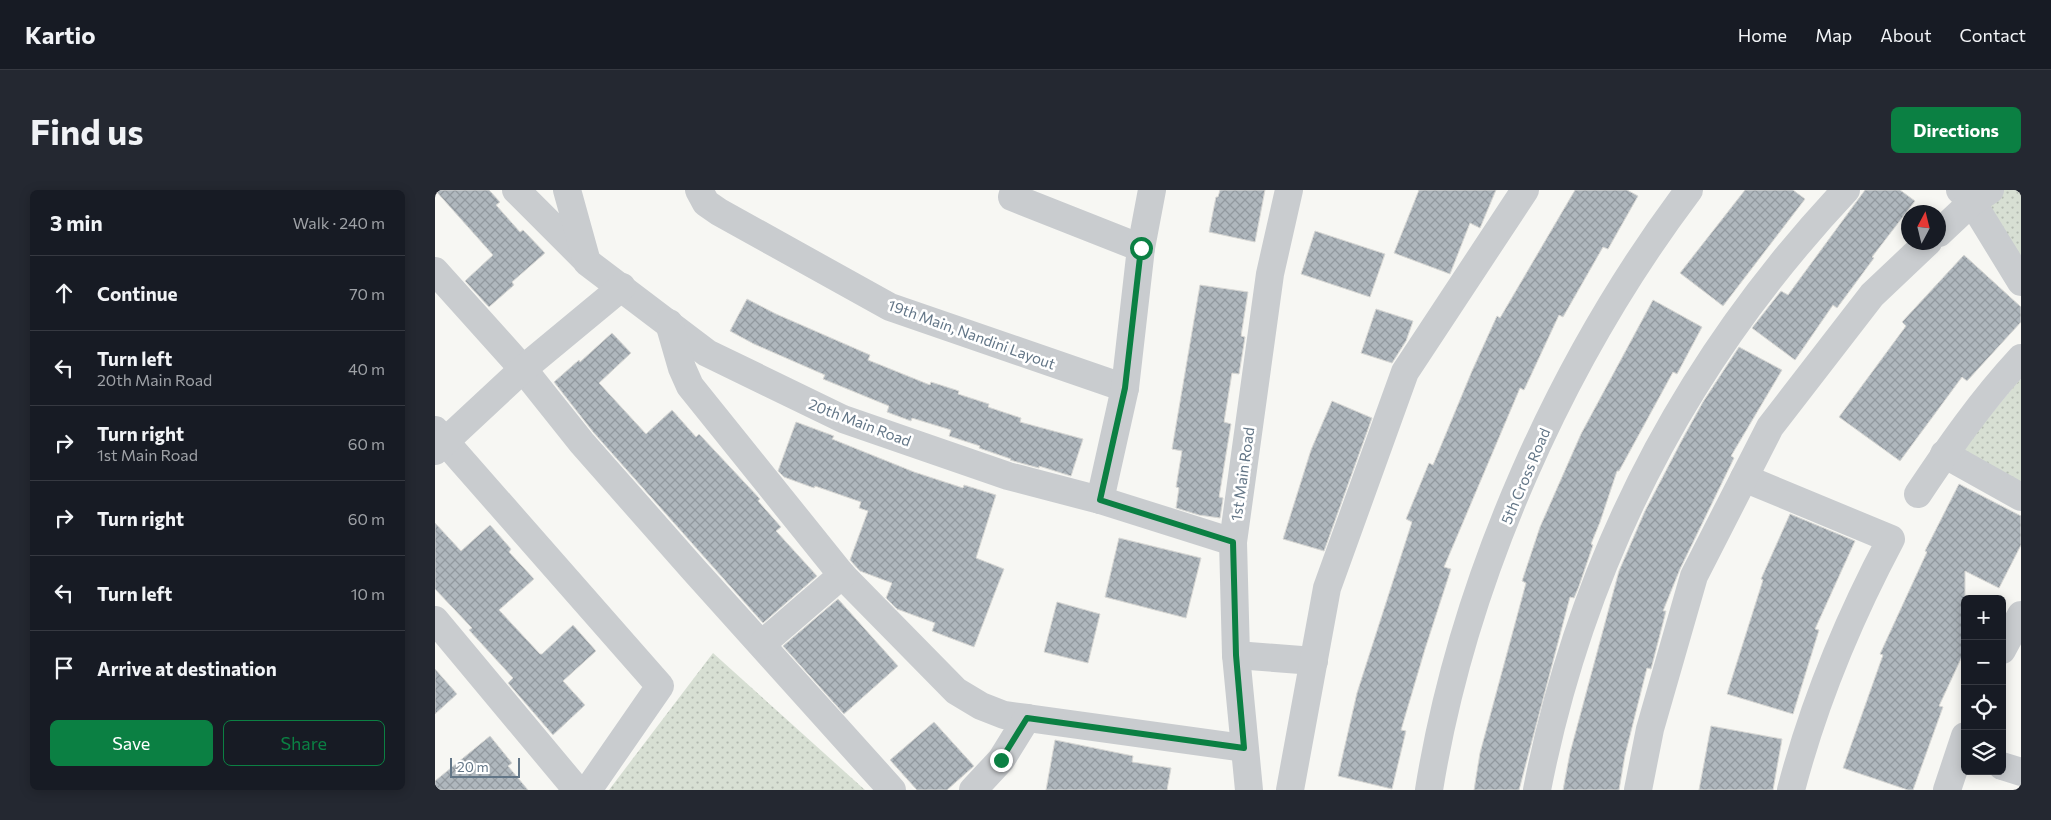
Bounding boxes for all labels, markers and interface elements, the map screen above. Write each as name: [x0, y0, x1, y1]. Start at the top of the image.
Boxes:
text: Kartio: [25, 20, 95, 49]
text: Home: [1738, 24, 1787, 46]
text: Map: [1815, 24, 1852, 46]
text: About: [1880, 24, 1932, 46]
text: Contact: [1960, 24, 2026, 46]
button: Directions: [1891, 107, 2021, 153]
text: Find us: [30, 109, 144, 152]
north arrow: [1901, 205, 1946, 250]
text: 3 min: [50, 210, 103, 235]
text: Walk · 240 m: [293, 213, 385, 232]
route start: [1130, 237, 1153, 260]
icon: ahead: [50, 279, 78, 307]
text: Continue: [97, 282, 177, 305]
text: 70 m: [349, 284, 385, 303]
street label: 19th Main, Nandini Layout: [886, 295, 1058, 373]
text: Turn left: [97, 347, 172, 370]
icon: left: [50, 354, 78, 382]
text: 40 m: [348, 359, 385, 378]
text: 20th Main Road: [97, 370, 212, 389]
street label: 20th Main Road: [806, 394, 914, 450]
text: Turn right: [97, 422, 184, 445]
street label: 5th Cross Road: [1497, 425, 1553, 527]
street label: 1st Main Road: [1227, 426, 1257, 522]
icon: right: [50, 429, 78, 457]
text: 60 m: [348, 434, 385, 453]
text: 1st Main Road: [97, 445, 198, 464]
icon: right: [50, 504, 78, 532]
text: Turn right: [97, 507, 184, 530]
text: 60 m: [348, 509, 385, 528]
icon: left: [50, 579, 78, 607]
text: Turn left: [97, 582, 172, 605]
text: 10 m: [351, 584, 385, 603]
map controls: [1961, 595, 2006, 775]
button: +: [1961, 595, 2006, 640]
button: −: [1961, 640, 2006, 685]
icon: arrive: [50, 654, 78, 682]
text: Arrive at destination: [97, 657, 277, 680]
button: locate: [1961, 685, 2006, 730]
button: Save: [50, 720, 213, 766]
button: Share: [223, 720, 385, 766]
button: layers: [1961, 730, 2006, 775]
route end: [990, 749, 1013, 772]
scale bar: [450, 755, 520, 778]
text: 20 m: [457, 758, 489, 775]

